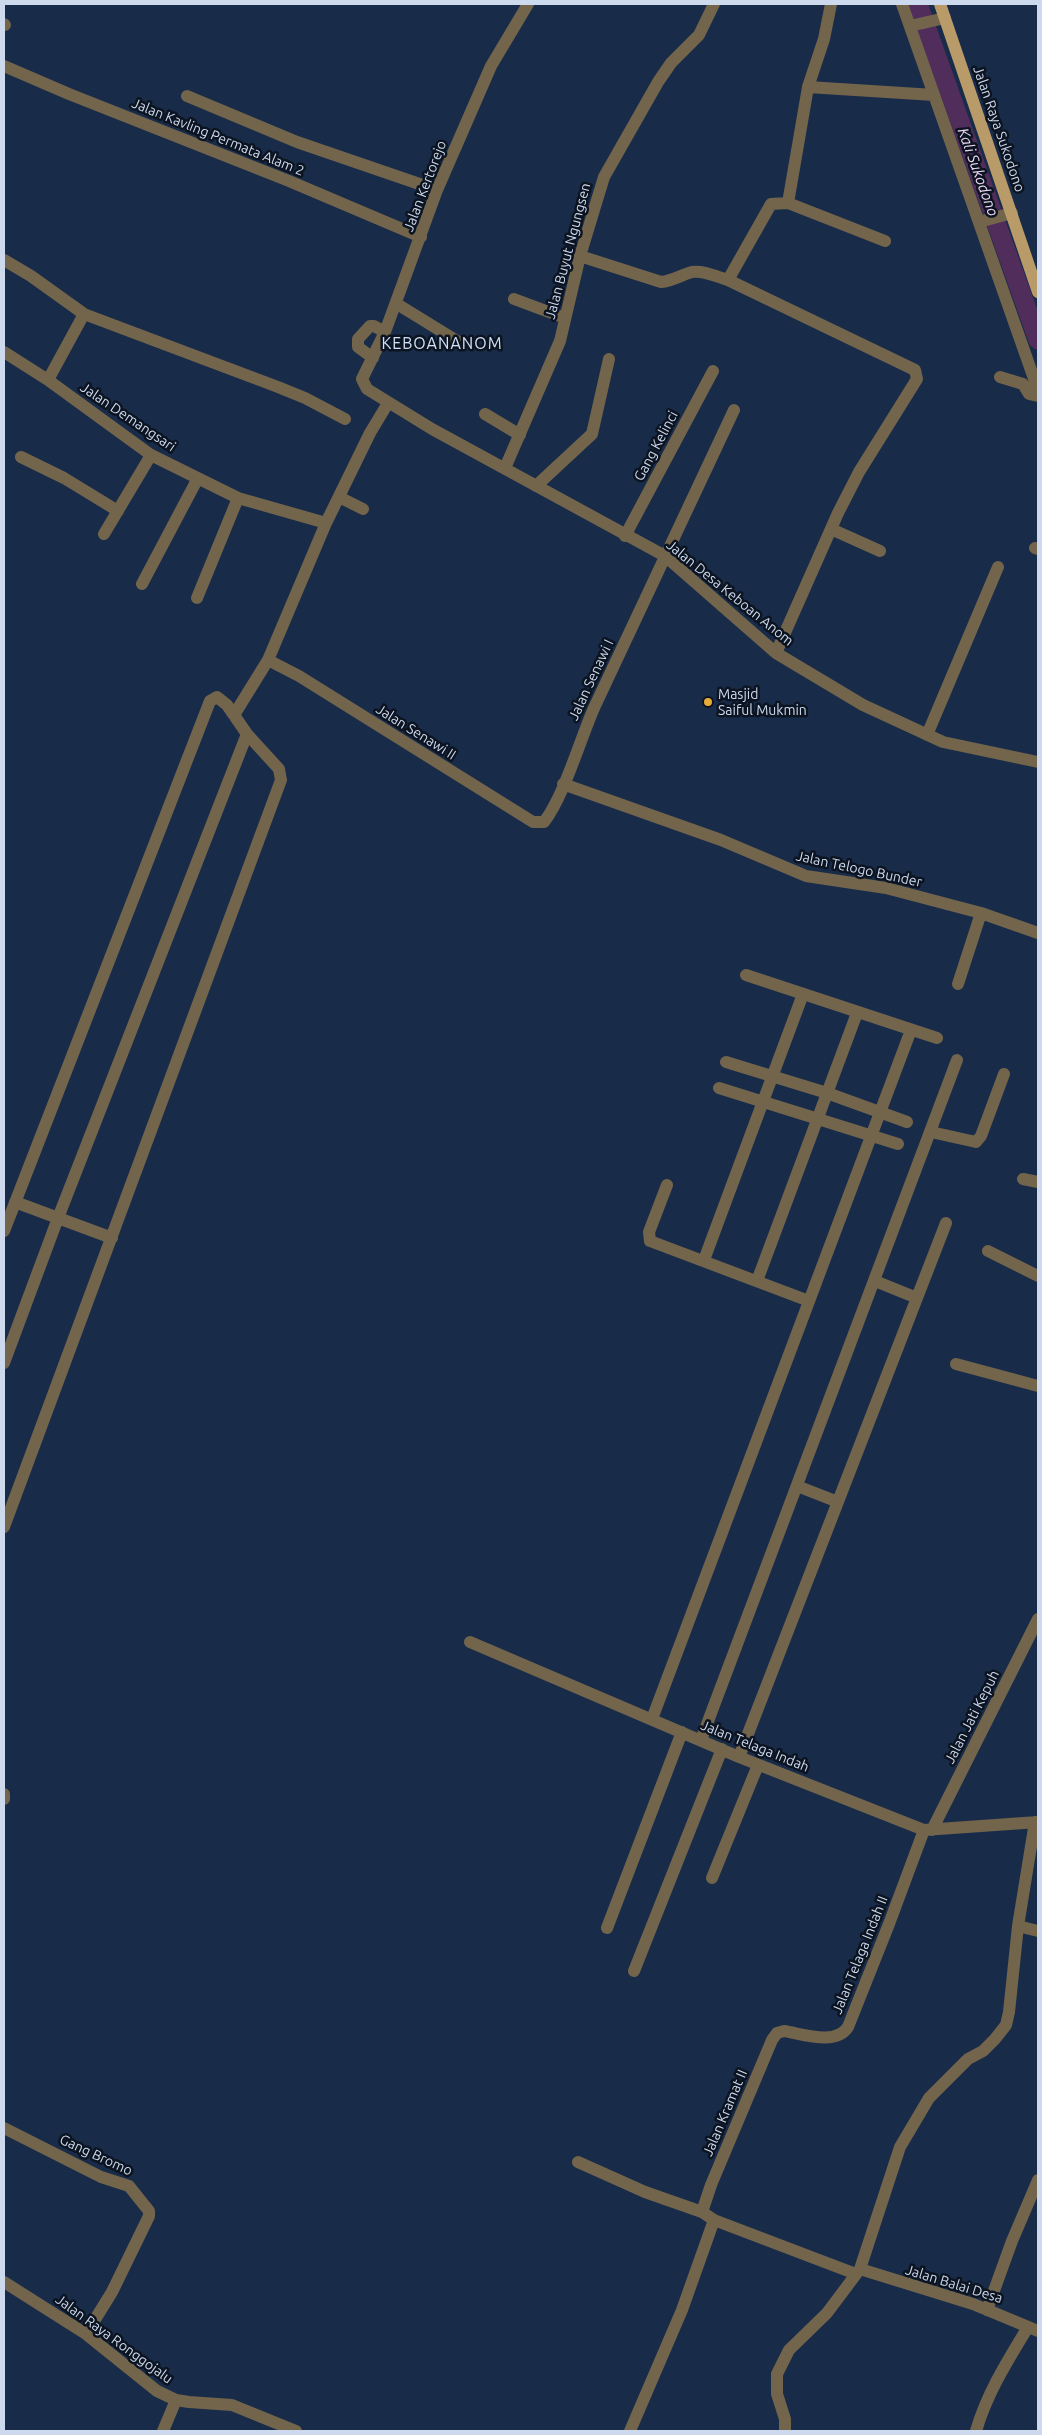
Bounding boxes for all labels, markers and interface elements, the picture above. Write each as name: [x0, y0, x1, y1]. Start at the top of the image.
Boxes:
street label: Jalan Raya Sukodono: [970, 64, 1028, 194]
street label: Jalan Kavling Permata Alam 2: [129, 95, 307, 179]
water label: Kali Sukodono: [954, 126, 1002, 218]
street label: Jalan Kertorejo: [400, 138, 450, 234]
street label: Jalan Buyut Ngungsen: [542, 181, 594, 321]
district label: KEBOANANOM: [380, 334, 504, 354]
street label: Jalan Demangsari: [77, 379, 179, 455]
street label: Gang Kelinci: [631, 408, 681, 484]
street label: Jalan Desa Keboan Anom: [663, 537, 797, 649]
street label: Jalan Senawi I: [565, 637, 617, 723]
place label: Masjid Saiful Mukmin: [718, 686, 807, 719]
marker: Masjid Saiful Mukmin: [702, 696, 714, 708]
street label: Jalan Senawi II: [373, 701, 459, 763]
street label: Jalan Telogo Bunder: [794, 847, 924, 891]
street label: Jalan Jati Kepuh: [941, 1667, 1003, 1767]
street label: Jalan Telaga Indah: [698, 1717, 812, 1775]
street label: Jalan Telaga Indah II: [829, 1894, 891, 2016]
street label: Jalan Kramat II: [699, 2067, 751, 2159]
street label: Gang Bromo: [57, 2131, 135, 2179]
street label: Jalan Balai Desa: [903, 2261, 1005, 2307]
street label: Jalan Raya Ronggojalu: [52, 2291, 176, 2387]

